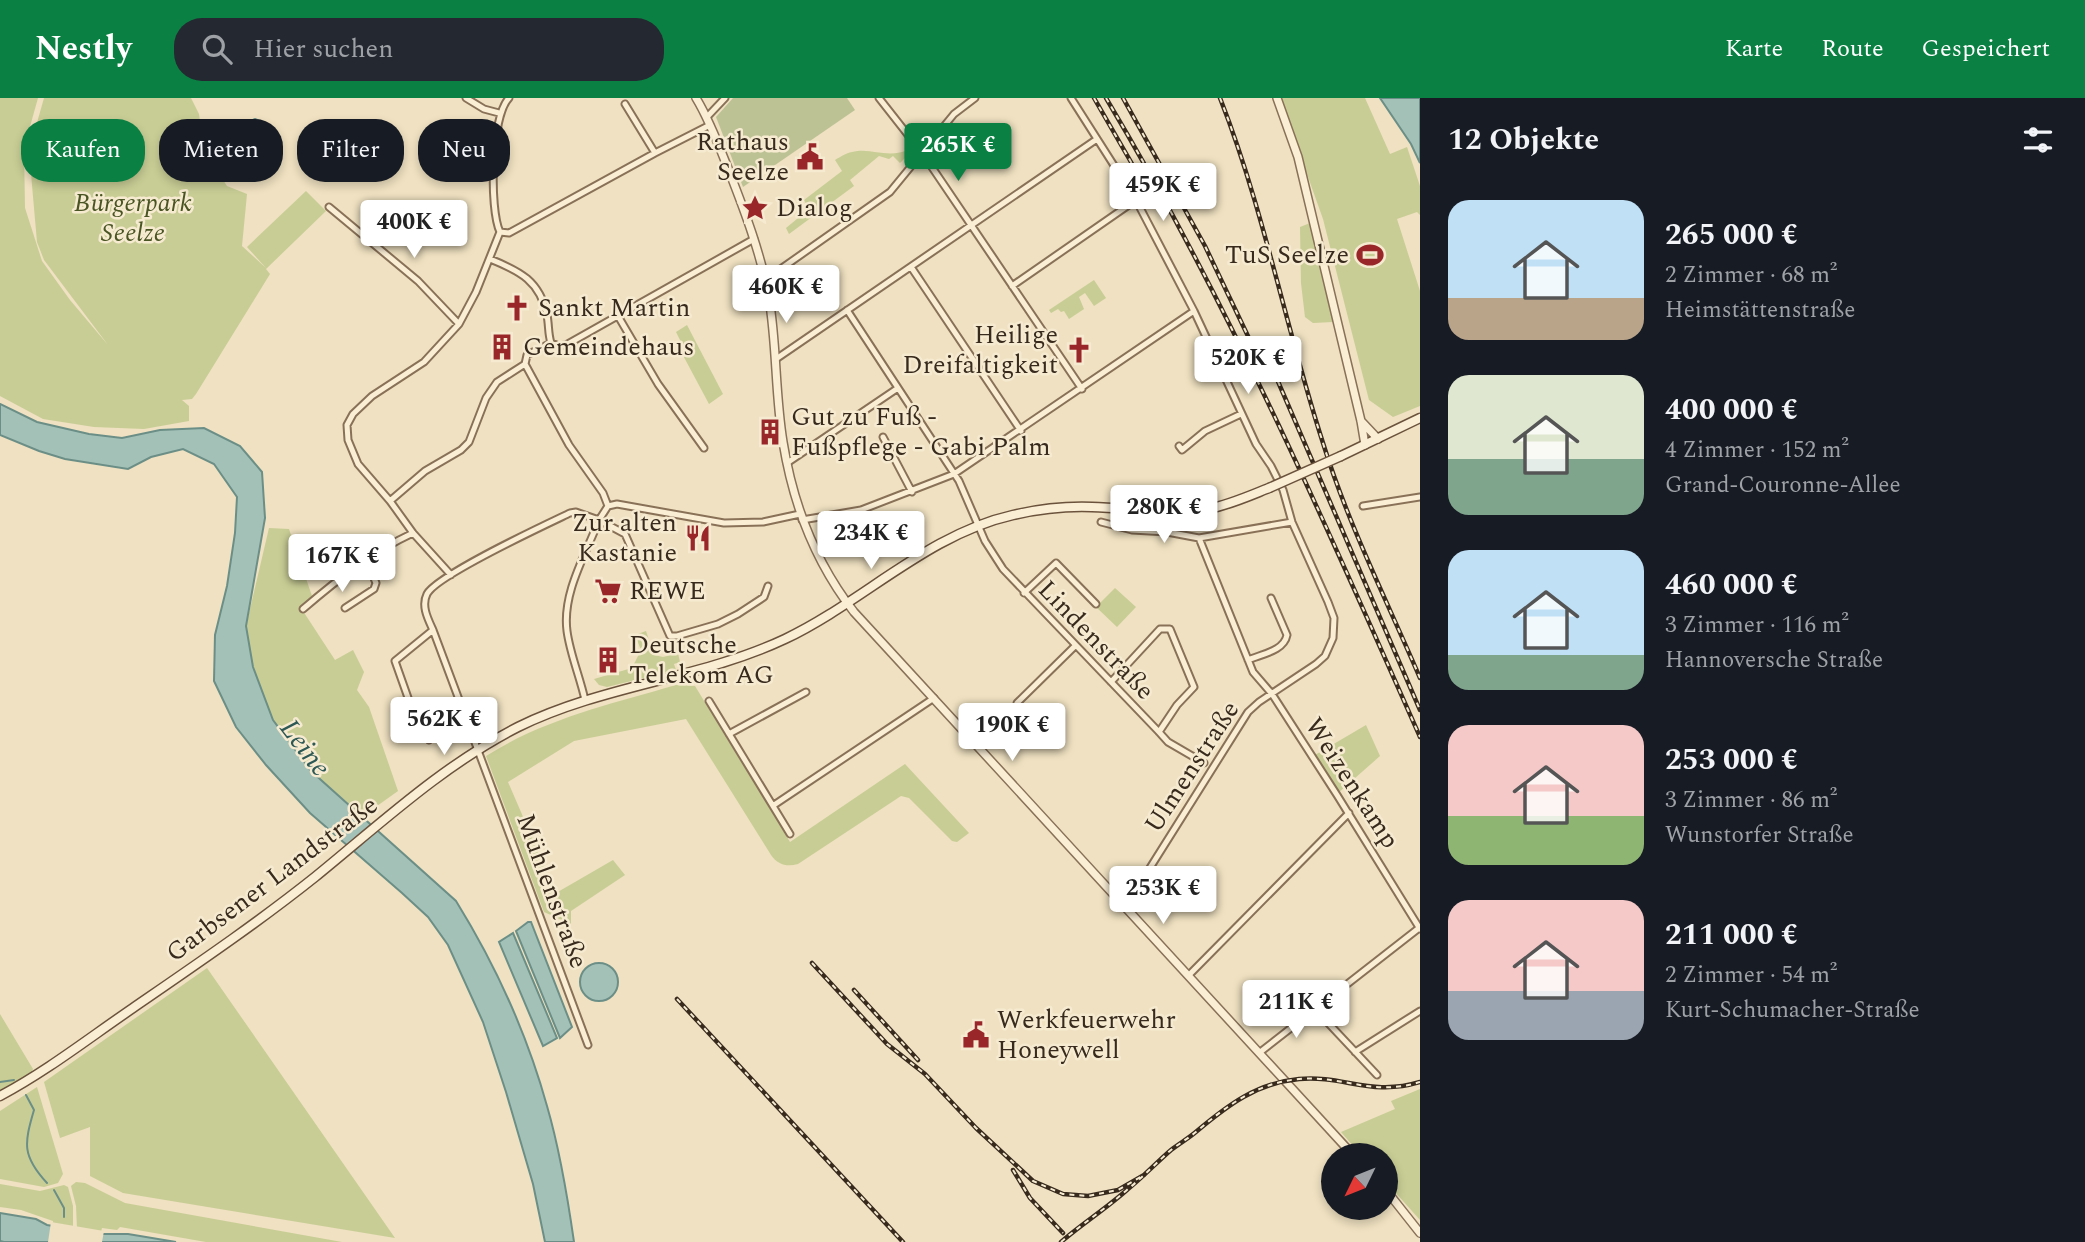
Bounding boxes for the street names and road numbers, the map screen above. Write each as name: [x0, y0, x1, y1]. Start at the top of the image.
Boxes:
street label: Lindenstraße: [1028, 571, 1164, 709]
street label: Ulmenstraße: [1134, 693, 1250, 841]
street label: Weizenkamp: [1294, 709, 1410, 857]
street label: Garbsener Landstraße: [157, 786, 387, 972]
street label: Mühlenstraße: [505, 808, 599, 974]

